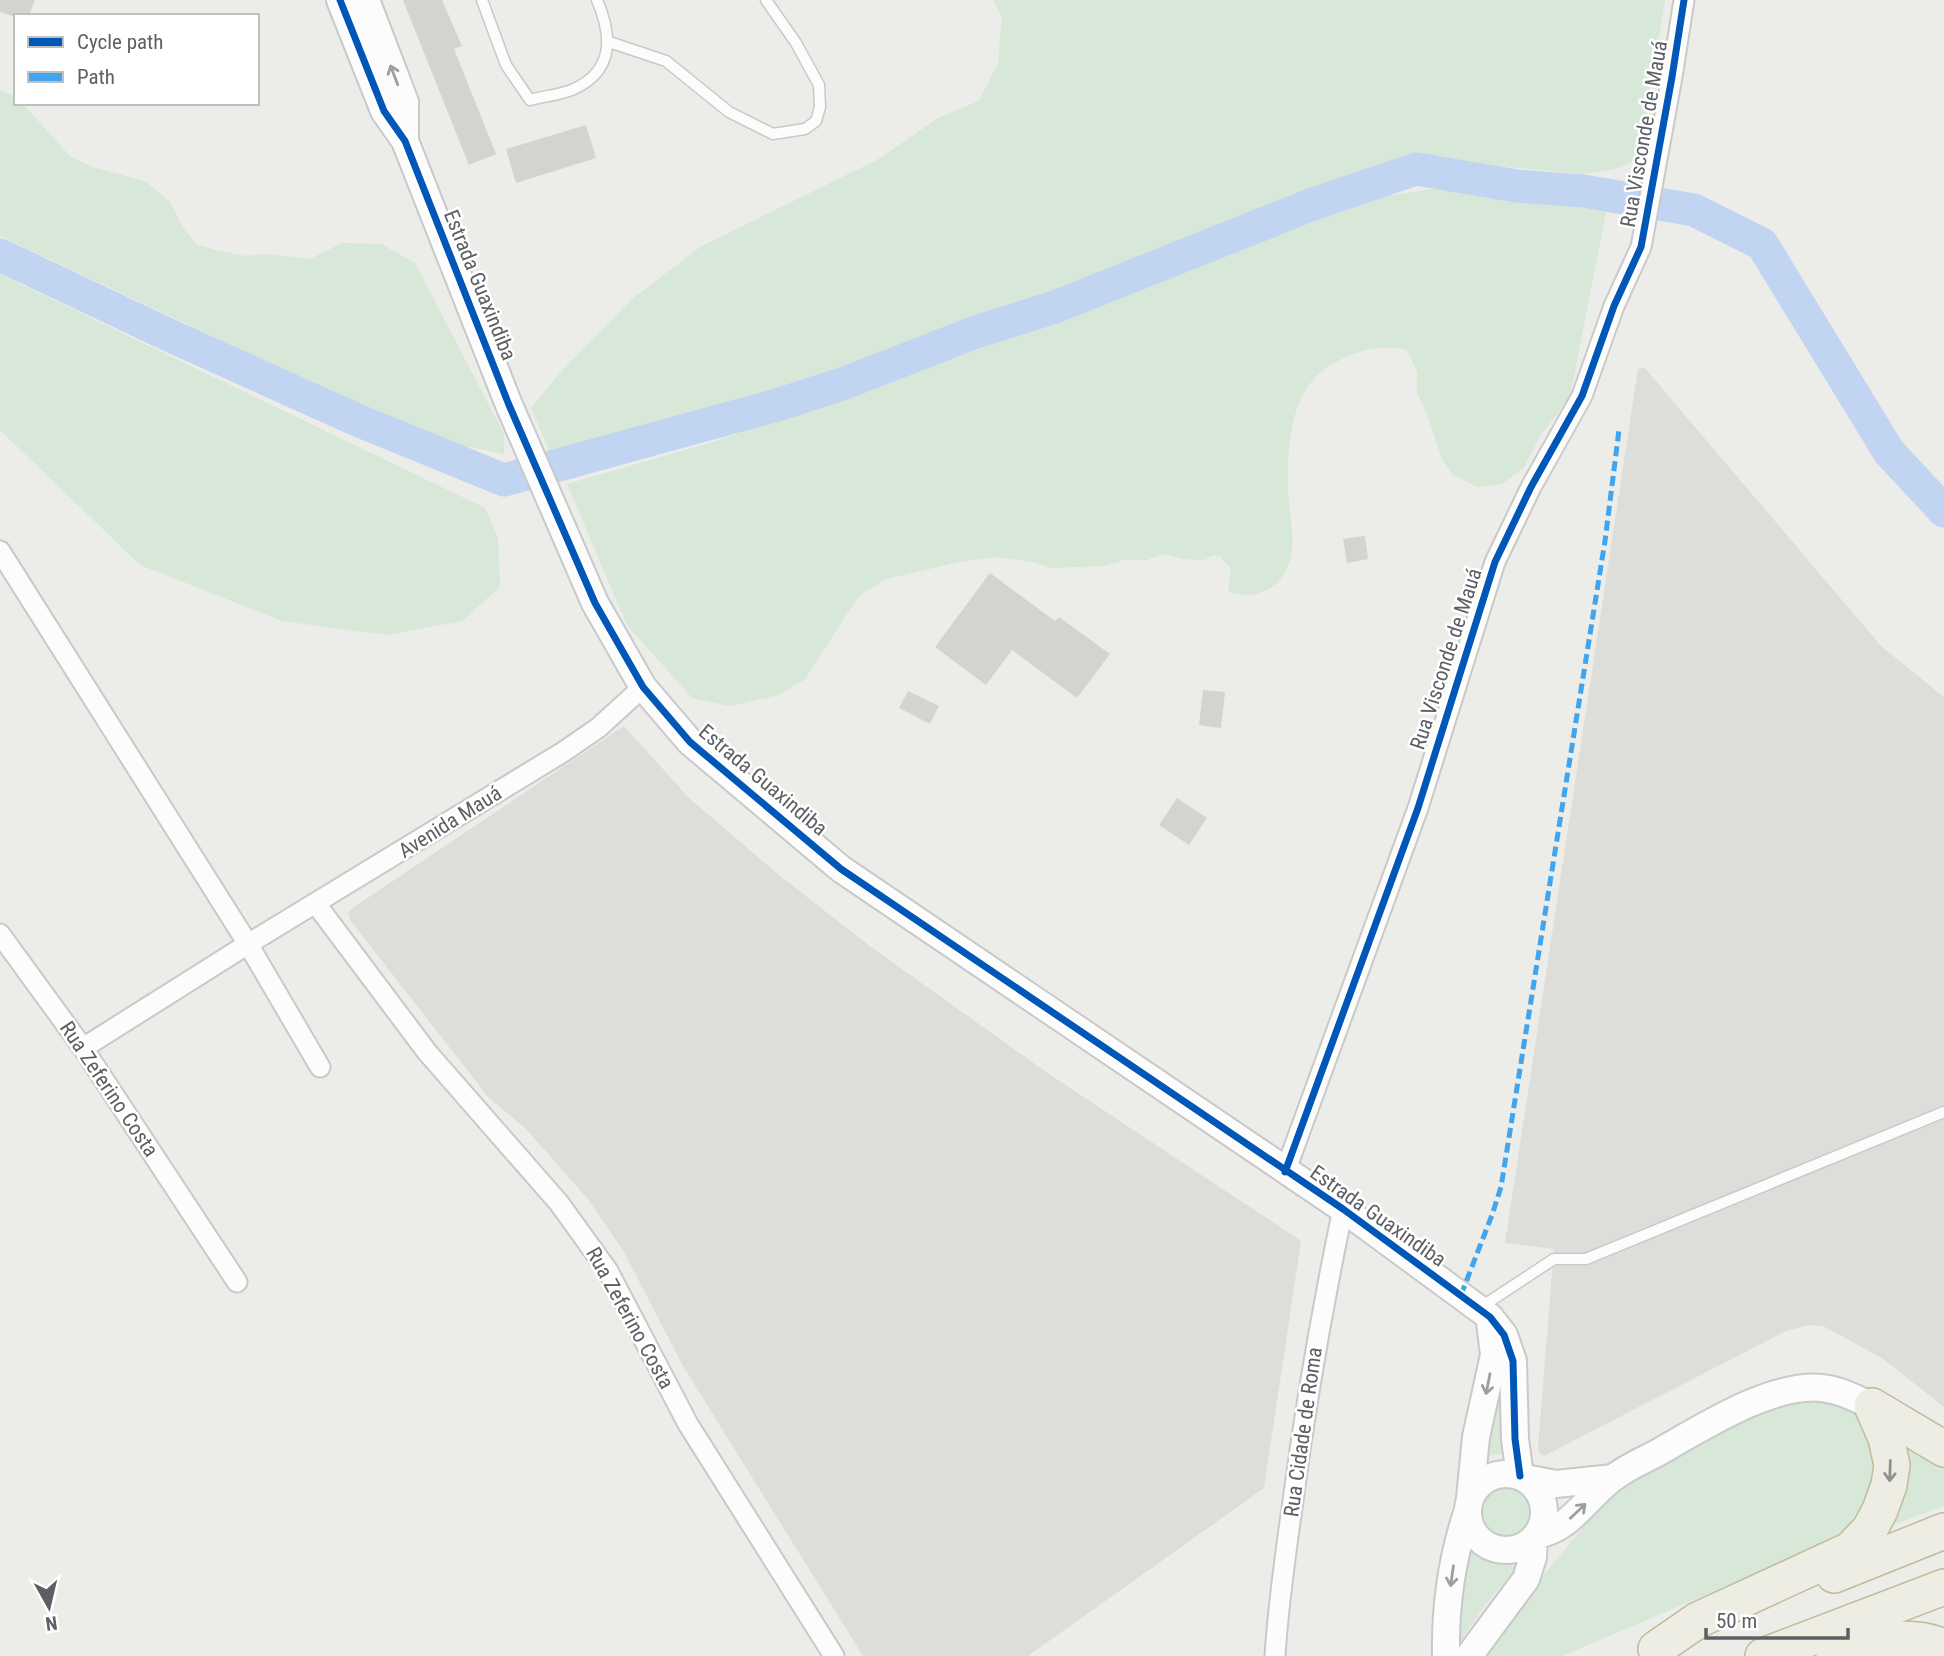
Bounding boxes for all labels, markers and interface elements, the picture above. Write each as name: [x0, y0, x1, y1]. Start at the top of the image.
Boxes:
legend: [14, 14, 259, 105]
text: Cycle path: [77, 30, 163, 54]
street label: Rua Visconde de Mauá: [1616, 39, 1672, 229]
one-way arrow: [387, 64, 400, 86]
text: Path: [77, 65, 115, 89]
street label: Estrada Guaxindiba: [439, 206, 521, 364]
street label: Rua Visconde de Mauá: [1405, 565, 1487, 753]
street label: Estrada Guaxindiba: [694, 719, 832, 841]
street label: Avenida Mauá: [394, 781, 506, 863]
street label: Rua Zeferino Costa: [55, 1017, 163, 1161]
street label: Estrada Guaxindiba: [1306, 1160, 1450, 1272]
street label: Rua Zeferino Costa: [581, 1243, 679, 1393]
street label: Rua Cidade de Roma: [1279, 1346, 1327, 1518]
one-way arrow: [1481, 1372, 1494, 1395]
one-way arrow: [1883, 1459, 1897, 1482]
one-way arrow: [1569, 1503, 1586, 1520]
one-way arrow: [1445, 1564, 1458, 1587]
north arrow: [14, 1572, 84, 1642]
scale bar: [1706, 1596, 1848, 1640]
text: 50 m: [1716, 1609, 1757, 1633]
text: N: [44, 1611, 59, 1636]

